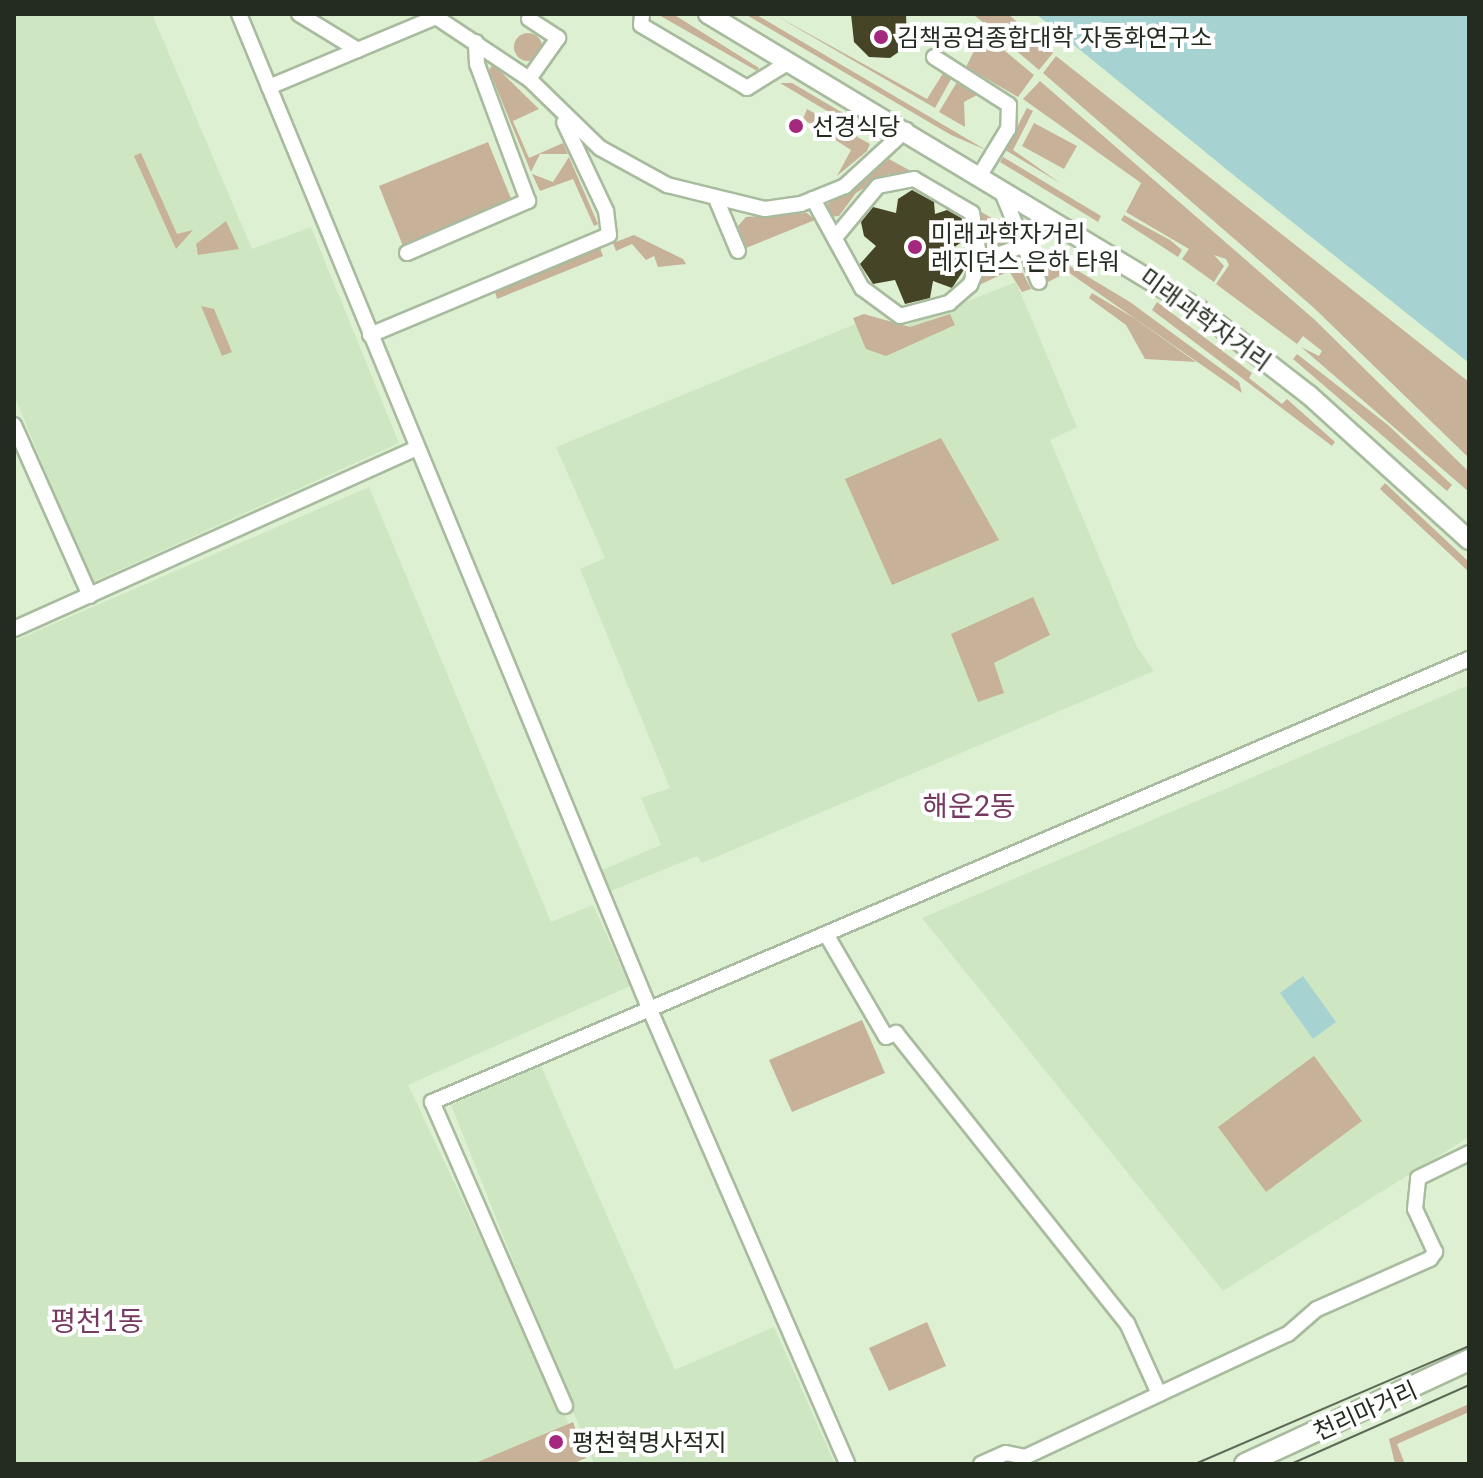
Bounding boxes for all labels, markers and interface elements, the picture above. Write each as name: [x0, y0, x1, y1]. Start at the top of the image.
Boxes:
place label: 김책공업종합대학 자동화연구소: [897, 23, 1212, 51]
marker: 김책공업종합대학 자동화연구소: [872, 28, 890, 46]
place label: 선경식당: [812, 112, 900, 140]
marker: 선경식당: [787, 117, 805, 135]
place label: 미래과학자거리 레지던스 은하 타워: [931, 219, 1120, 275]
marker: 미래과학자거리 레지던스 은하 타워: [906, 238, 924, 256]
street label: 미래과학자거리: [1135, 262, 1277, 376]
district label: 해운2동: [922, 788, 1016, 822]
district label: 평천1동: [50, 1303, 144, 1337]
street label: 천리마거리: [1309, 1374, 1421, 1446]
place label: 평천혁명사적지: [572, 1428, 727, 1456]
marker: 평천혁명사적지: [547, 1433, 565, 1451]

